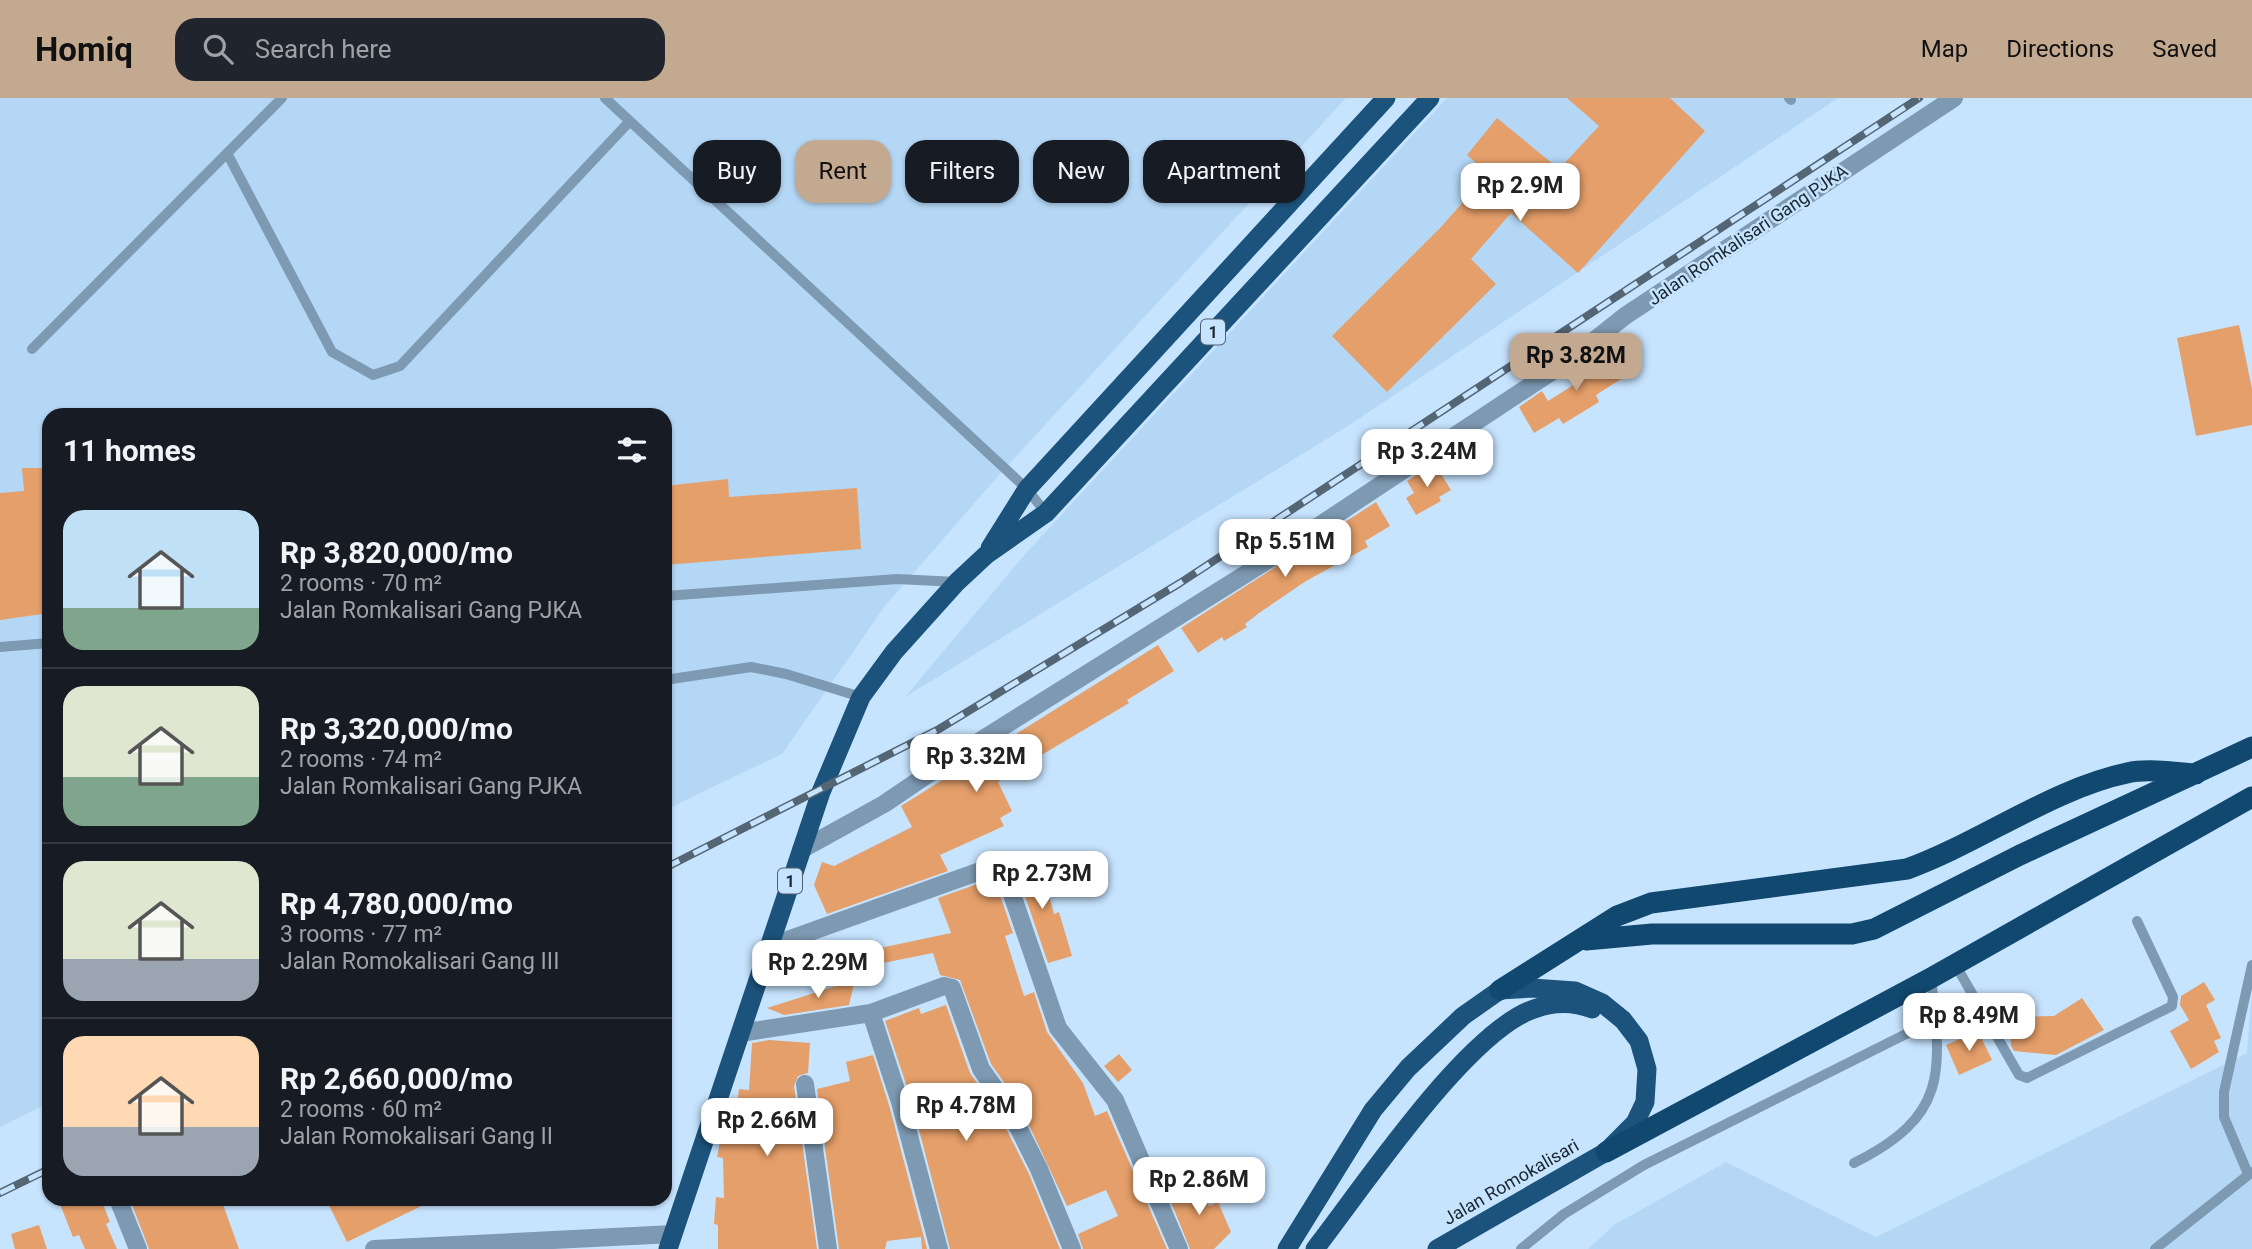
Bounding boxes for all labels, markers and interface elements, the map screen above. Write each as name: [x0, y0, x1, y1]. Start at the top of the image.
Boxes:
search box: [175, 18, 665, 81]
text: Homiq: [35, 30, 133, 69]
icon: search: [199, 30, 237, 68]
text: Search here: [255, 34, 392, 64]
text: Map: [1921, 35, 1968, 63]
text: Directions: [2006, 35, 2114, 63]
text: Saved: [2152, 35, 2217, 63]
chip: Buy: [693, 140, 781, 203]
chip: Rent: [795, 140, 891, 203]
chip: Filters: [905, 140, 1019, 203]
chip: New: [1033, 140, 1129, 203]
chip: Apartment: [1143, 140, 1305, 203]
street label: Jalan Romkalisari Gang PJKA: [1644, 160, 1852, 309]
pin: Rp 2.9M: [1455, 164, 1585, 223]
text: Rp 2.9M: [1477, 172, 1563, 199]
road number: 1: [1201, 320, 1225, 344]
pin: Rp 3.82M: [1504, 334, 1648, 393]
text: Rp 3.82M: [1526, 342, 1626, 369]
pin: Rp 3.24M: [1355, 430, 1499, 489]
icon: filters: [613, 431, 651, 469]
text: 11 homes: [63, 433, 196, 468]
text: Rp 3.24M: [1377, 438, 1477, 465]
pin: Rp 5.51M: [1213, 519, 1357, 579]
text: Rp 5.51M: [1235, 528, 1335, 555]
text: Rp 3,820,000/mo: [280, 535, 513, 570]
icon: home: [119, 538, 203, 622]
text: 2 rooms · 70 m²: [280, 570, 442, 597]
text: Jalan Romkalisari Gang PJKA: [280, 597, 582, 624]
text: Rp 3,320,000/mo: [280, 711, 513, 746]
icon: home: [119, 714, 203, 798]
pin: Rp 3.32M: [904, 734, 1048, 794]
text: Rp 3.32M: [926, 743, 1026, 770]
text: 2 rooms · 74 m²: [280, 746, 442, 773]
text: Jalan Romkalisari Gang PJKA: [280, 773, 582, 800]
pin: Rp 2.73M: [970, 852, 1114, 911]
text: Rp 2.73M: [992, 860, 1092, 887]
road number: 1: [778, 868, 802, 894]
text: Rp 4,780,000/mo: [280, 886, 513, 921]
icon: home: [119, 889, 203, 973]
text: 3 rooms · 77 m²: [280, 921, 442, 948]
pin: Rp 2.29M: [746, 940, 890, 1000]
text: Jalan Romokalisari Gang III: [280, 948, 559, 975]
text: Rp 2.29M: [768, 949, 868, 976]
pin: Rp 8.49M: [1897, 993, 2041, 1053]
text: Rp 8.49M: [1919, 1002, 2019, 1029]
text: Rp 2,660,000/mo: [280, 1061, 513, 1096]
icon: home: [119, 1064, 203, 1148]
pin: Rp 4.78M: [894, 1084, 1038, 1143]
text: Rp 4.78M: [916, 1092, 1016, 1119]
text: 2 rooms · 60 m²: [280, 1096, 442, 1123]
pin: Rp 2.66M: [695, 1098, 839, 1158]
text: Rp 2.66M: [717, 1107, 817, 1134]
text: Jalan Romokalisari Gang II: [280, 1123, 553, 1150]
street label: Jalan Romokalisari: [1439, 1134, 1582, 1229]
pin: Rp 2.86M: [1127, 1158, 1271, 1217]
text: Rp 2.86M: [1149, 1166, 1249, 1193]

